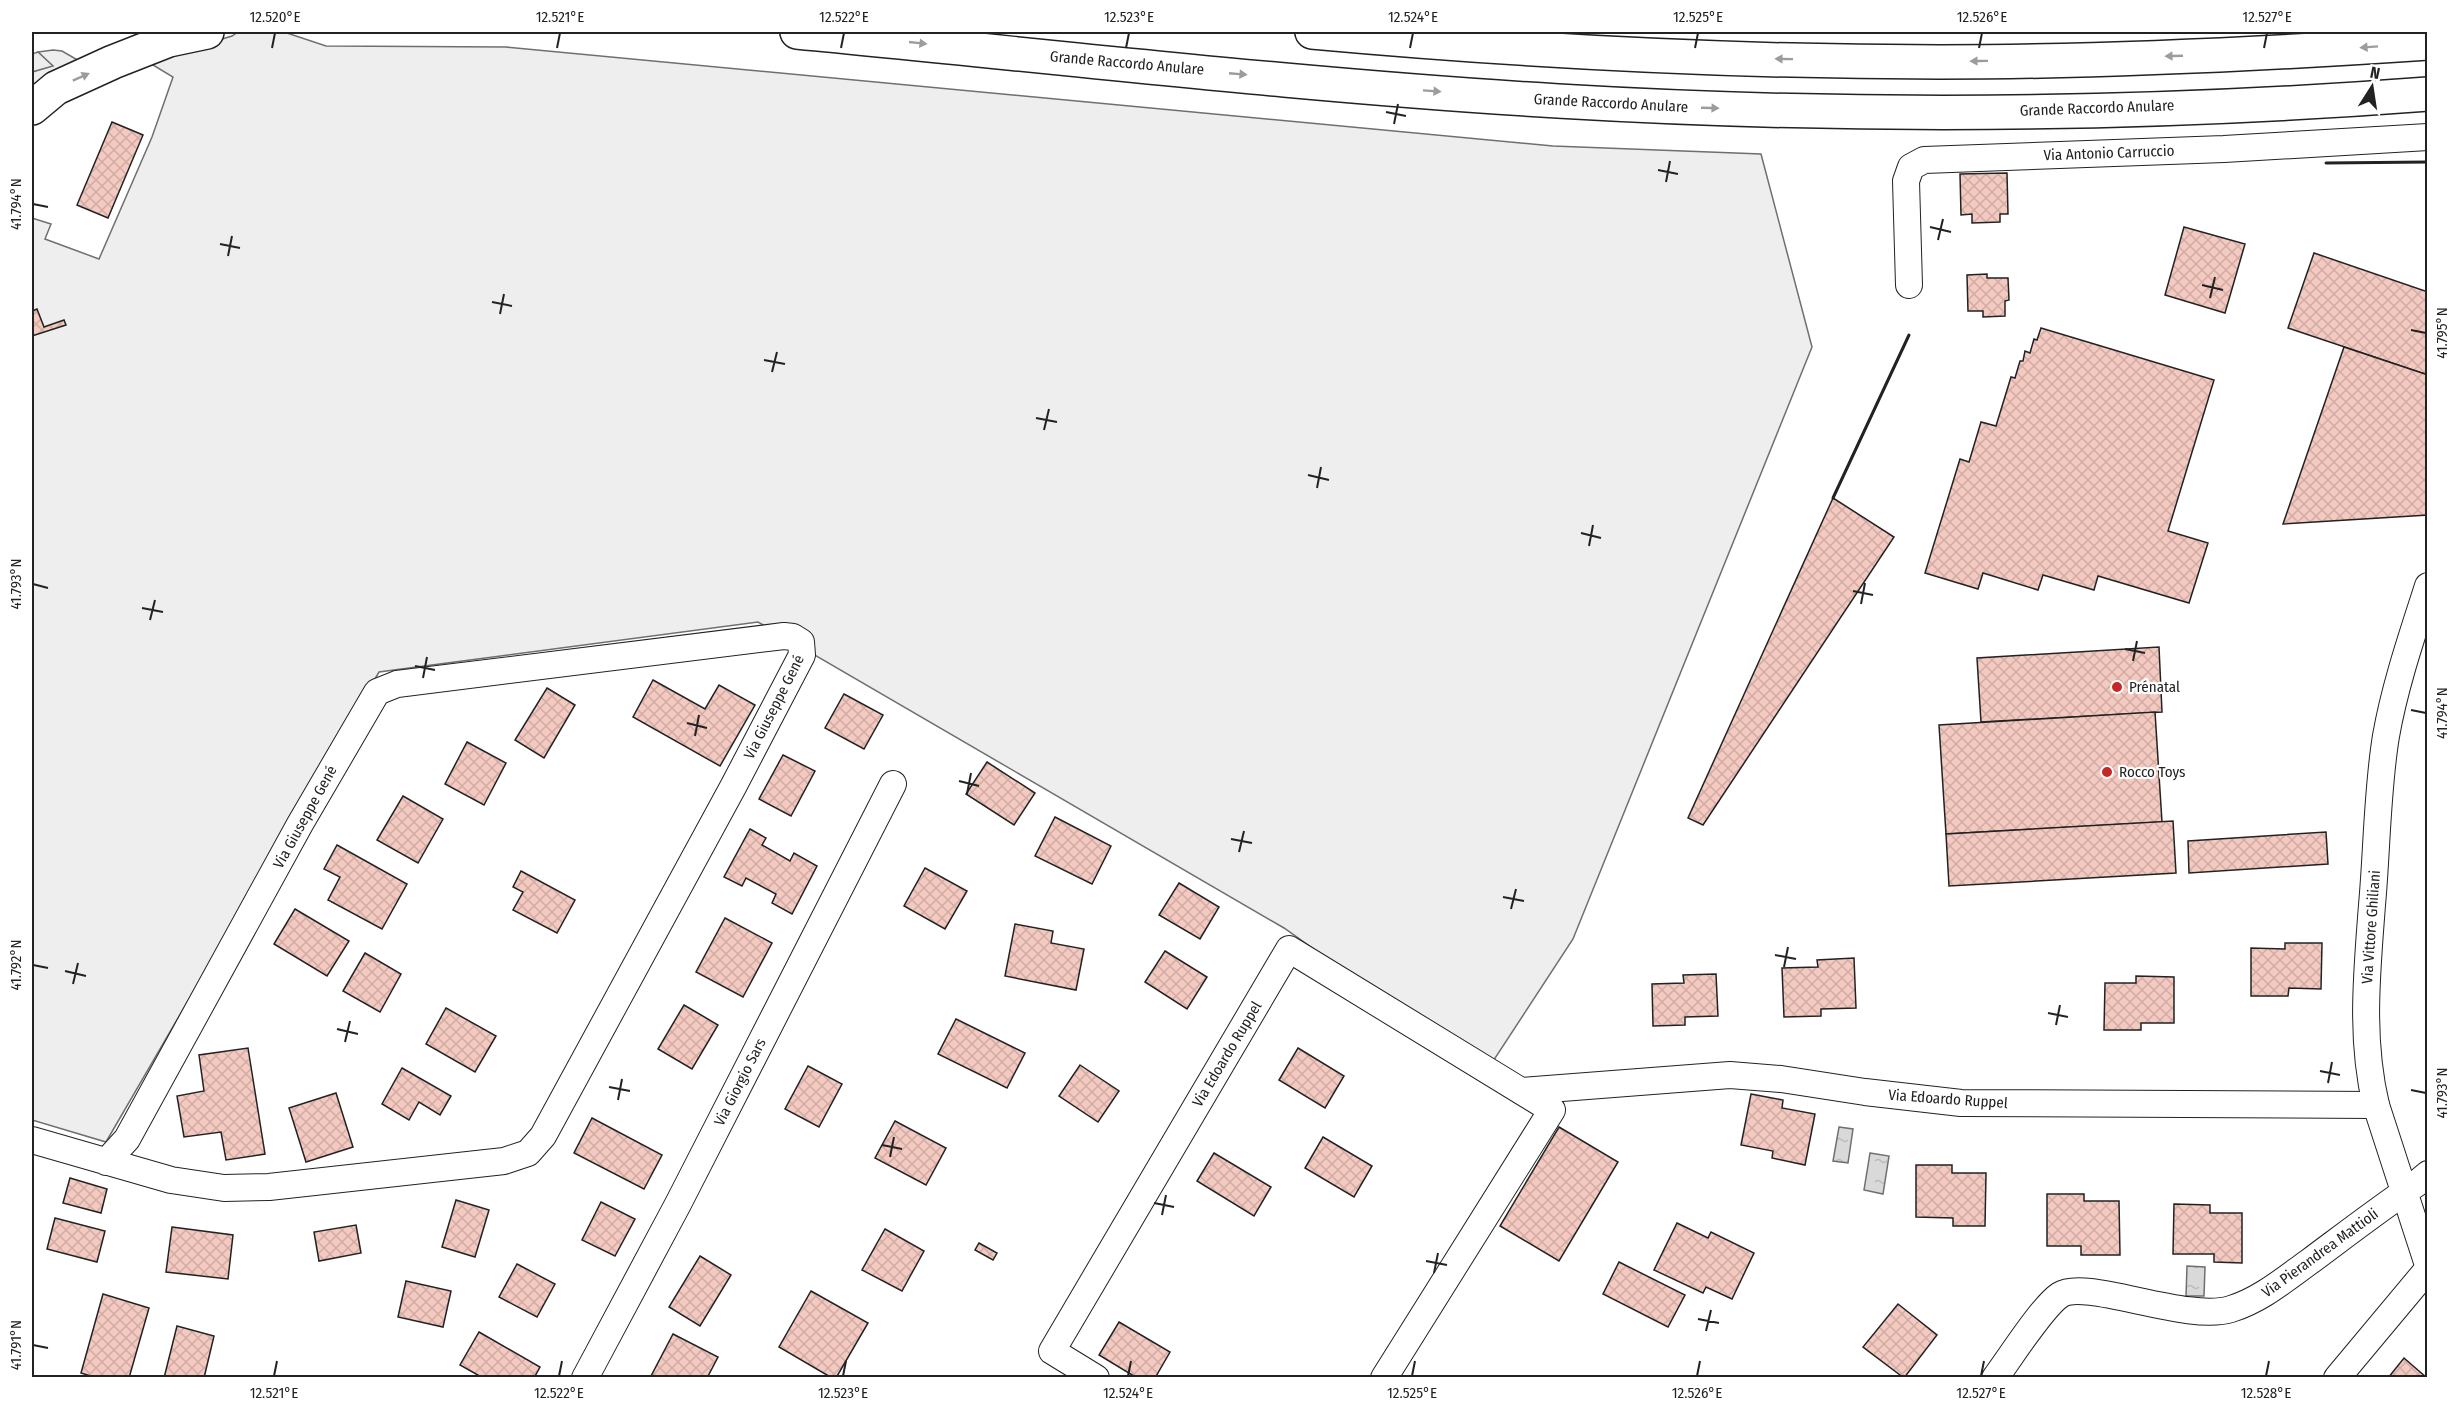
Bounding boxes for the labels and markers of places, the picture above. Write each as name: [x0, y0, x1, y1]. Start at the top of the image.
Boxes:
place label: Prénatal: [2129, 678, 2180, 696]
marker: Prénatal: [2110, 680, 2124, 694]
place label: Rocco Toys: [2119, 763, 2185, 781]
marker: Rocco Toys: [2100, 765, 2114, 779]

